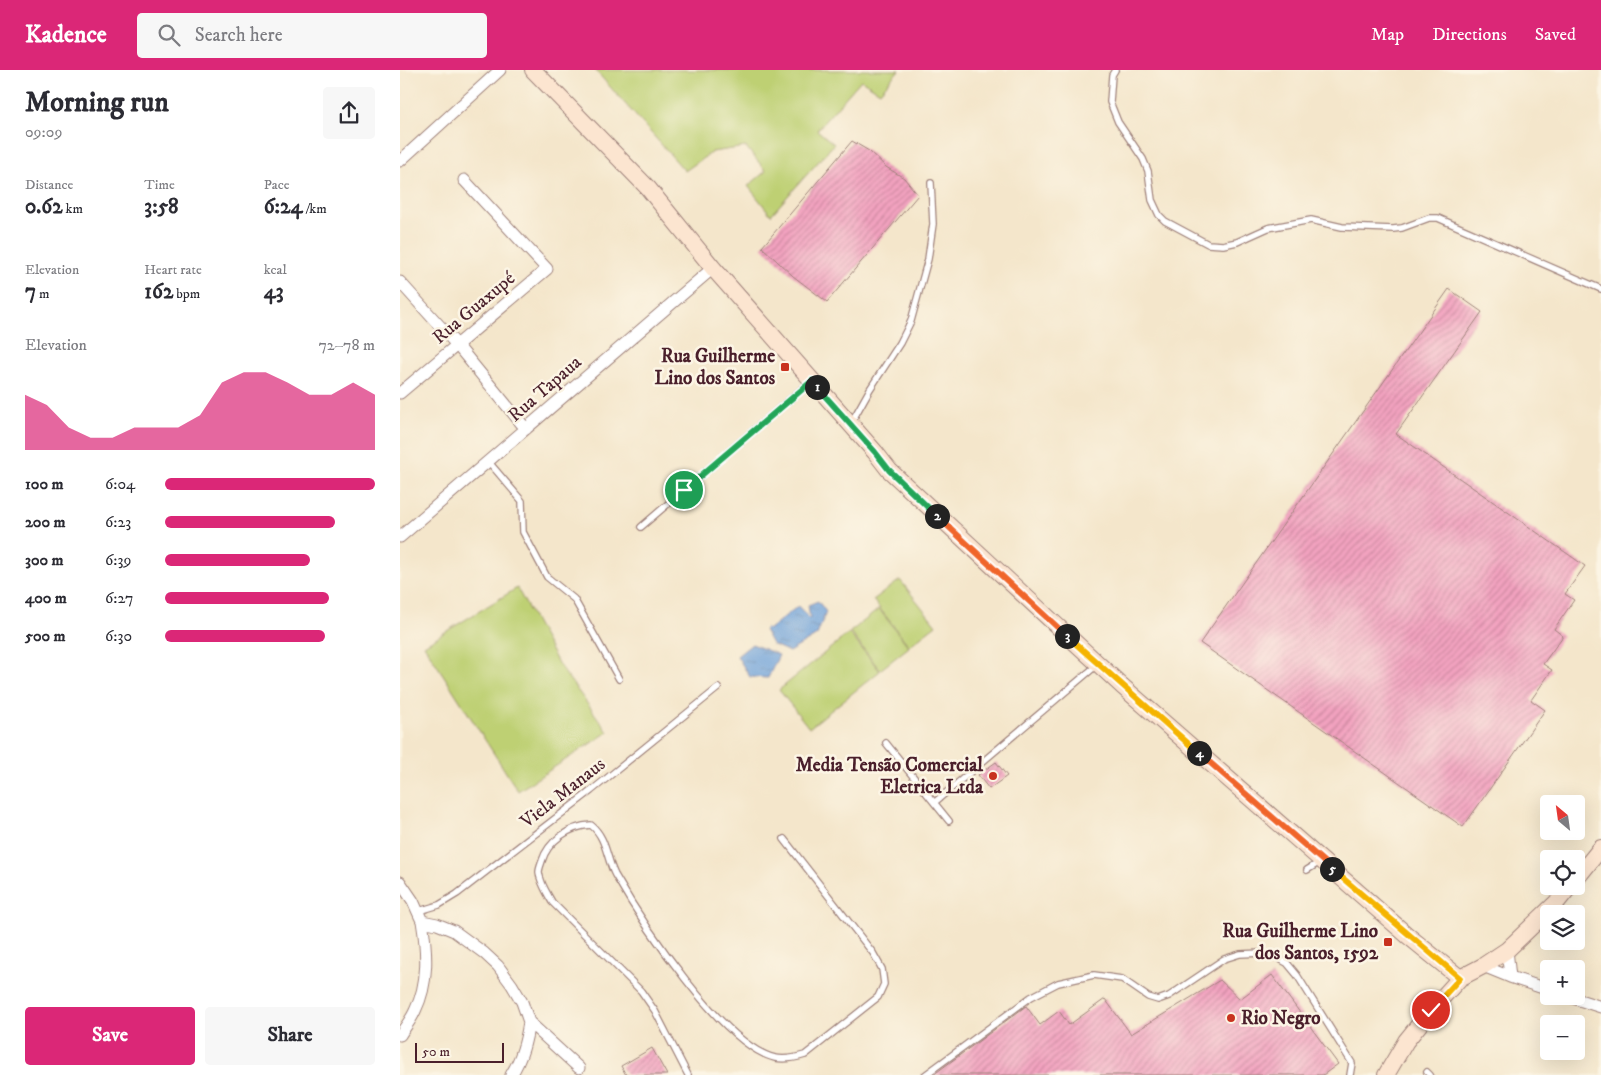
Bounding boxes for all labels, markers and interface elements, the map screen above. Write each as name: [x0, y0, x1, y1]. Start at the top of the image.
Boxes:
search box: [137, 13, 487, 58]
text: Kadence: [25, 20, 107, 50]
icon: search: [155, 21, 183, 49]
text: Search here: [195, 24, 283, 47]
text: Map: [1371, 24, 1404, 46]
text: Directions: [1432, 24, 1507, 46]
text: Saved: [1535, 24, 1576, 46]
text: Morning run: [25, 85, 169, 120]
button: share: [323, 87, 375, 139]
text: 09:09: [25, 122, 62, 142]
text: Distance: [25, 176, 73, 194]
text: Time: [144, 176, 175, 194]
text: Pace: [264, 176, 290, 194]
text: 0.62: [25, 194, 63, 220]
text: 3:58: [144, 194, 179, 220]
text: 6:24: [264, 194, 302, 220]
text: km: [63, 200, 83, 218]
text: /km: [302, 200, 327, 218]
text: Elevation: [25, 261, 79, 279]
text: Heart rate: [144, 261, 202, 279]
text: kcal: [264, 261, 287, 279]
street label: Rua Guaxupé: [428, 267, 520, 349]
text: 7: [25, 279, 36, 305]
text: 162: [144, 279, 173, 305]
text: 43: [264, 279, 284, 305]
text: m: [36, 285, 50, 303]
text: bpm: [173, 285, 200, 303]
text: Elevation: [25, 335, 87, 355]
text: 72–78 m: [318, 335, 375, 355]
place label: Rua Guilherme Lino dos Santos: [655, 345, 776, 390]
street label: Rua Tapaua: [504, 351, 586, 427]
marker: Rua Guilherme Lino dos Santos: [779, 361, 791, 373]
pin: 1: [804, 374, 830, 400]
text: 1: [815, 378, 820, 396]
pin: [663, 469, 705, 511]
text: 100 m: [25, 474, 64, 494]
text: 6:04: [105, 474, 135, 494]
icon: arrive: [670, 476, 698, 504]
pin: 2: [924, 504, 950, 528]
text: 2: [934, 507, 941, 525]
text: 200 m: [25, 512, 66, 532]
text: 6:23: [105, 512, 131, 532]
text: 300 m: [25, 550, 64, 570]
text: 6:39: [105, 550, 131, 570]
text: 400 m: [25, 588, 67, 608]
text: 6:27: [105, 588, 133, 608]
pin: 3: [1054, 624, 1080, 648]
text: 500 m: [25, 626, 66, 646]
text: 6:30: [105, 626, 132, 646]
text: 3: [1065, 627, 1070, 645]
pin: 4: [1186, 740, 1212, 766]
text: 4: [1195, 744, 1204, 762]
street label: Viela Manaus: [515, 753, 610, 834]
place label: Media Tensão Comercial Eletrica Ltda: [796, 754, 984, 799]
marker: Media Tensão Comercial Eletrica Ltda: [987, 770, 999, 782]
north arrow: [1540, 795, 1585, 840]
map controls: [1540, 795, 1585, 1060]
button: locate: [1540, 850, 1585, 895]
pin: 5: [1320, 856, 1344, 882]
text: 5: [1329, 860, 1336, 878]
button: layers: [1540, 905, 1585, 950]
place label: Rua Guilherme Lino dos Santos, 1592: [1222, 920, 1379, 965]
marker: Rua Guilherme Lino dos Santos, 1592: [1382, 936, 1394, 948]
button: +: [1540, 960, 1585, 1005]
pin: [1410, 989, 1452, 1031]
icon: check: [1417, 996, 1445, 1024]
button: Save: [25, 1007, 195, 1065]
button: Share: [205, 1007, 375, 1065]
place label: Rio Negro: [1241, 1007, 1321, 1030]
marker: Rio Negro: [1225, 1012, 1237, 1024]
button: −: [1540, 1015, 1585, 1060]
scale bar: [415, 1040, 504, 1063]
text: 50 m: [422, 1043, 450, 1061]

